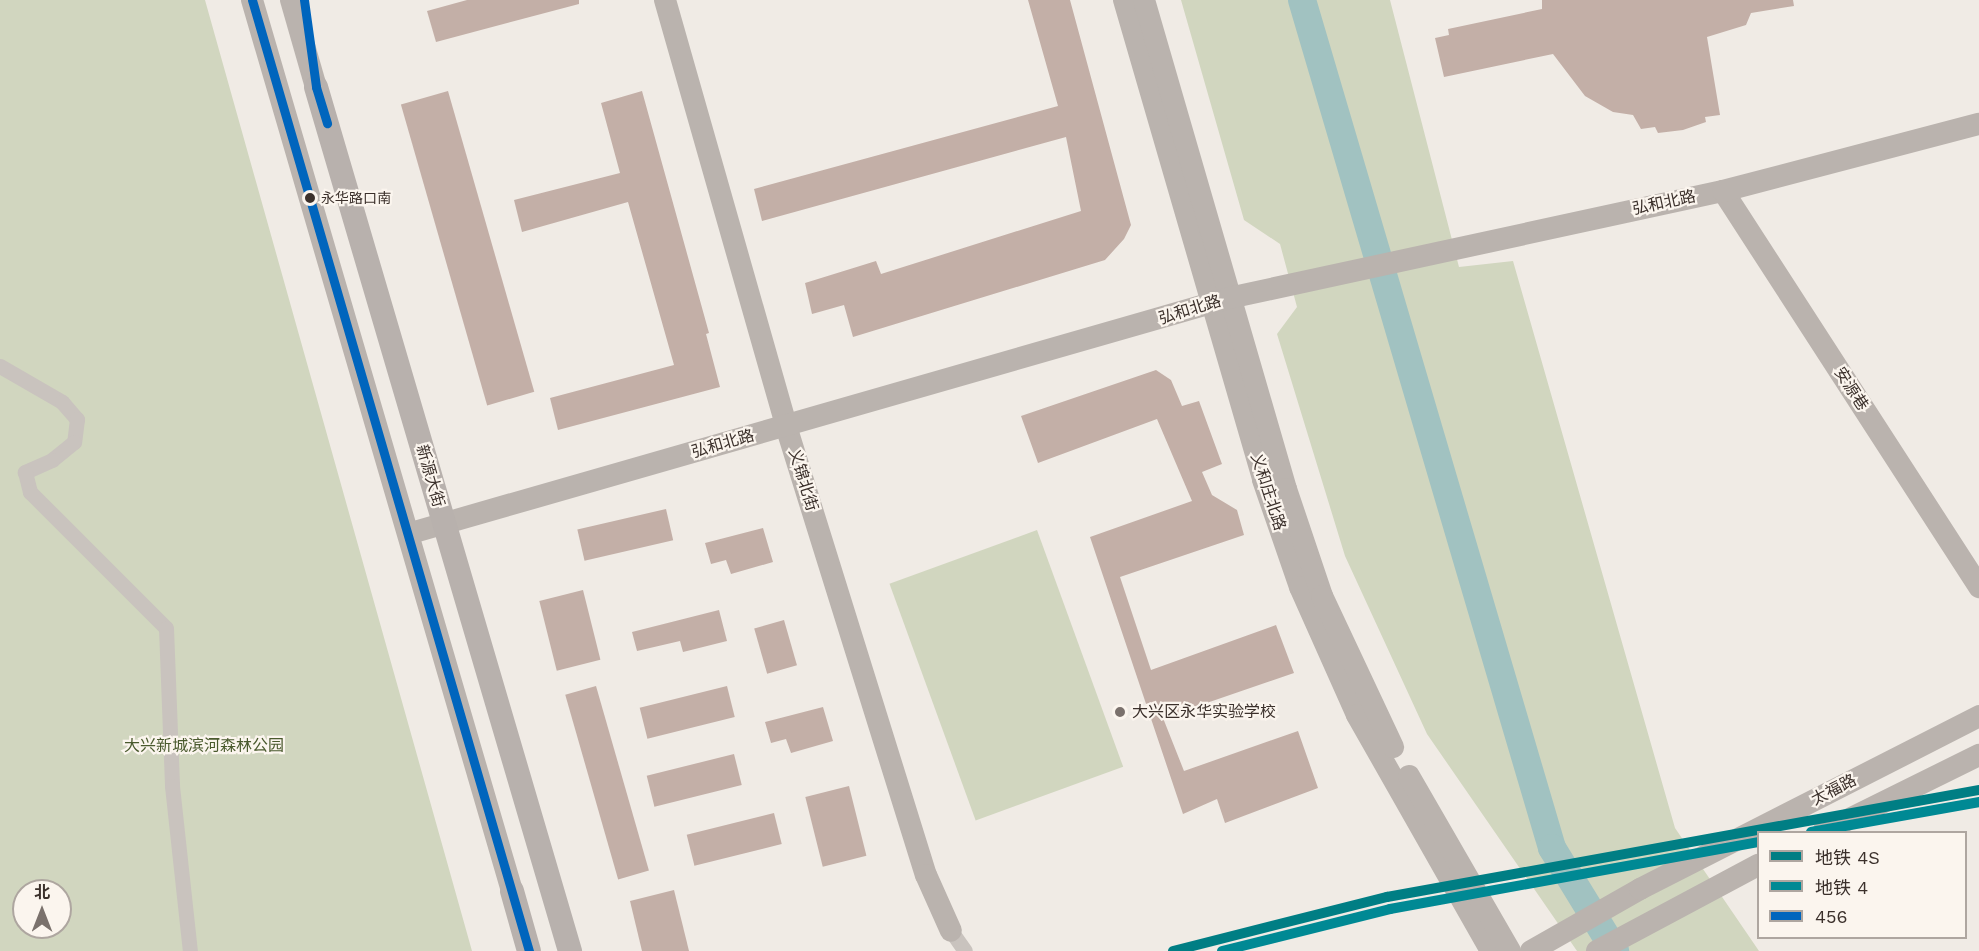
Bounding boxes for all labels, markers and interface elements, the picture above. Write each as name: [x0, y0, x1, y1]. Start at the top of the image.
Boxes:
street label: 弘和北路: [1631, 187, 1697, 219]
place label: 永华路口南: [321, 190, 391, 206]
marker: 永华路口南: [304, 192, 316, 204]
street label: 弘和北路: [1157, 291, 1223, 329]
street label: 安源巷: [1830, 364, 1872, 414]
street label: 弘和北路: [690, 426, 756, 462]
street label: 新源大街: [412, 443, 448, 509]
street label: 义锦北街: [784, 447, 822, 513]
street label: 义和庄北路: [1247, 451, 1289, 533]
place label: 大兴区永华实验学校: [1132, 702, 1276, 722]
marker: 大兴区永华实验学校: [1113, 705, 1127, 719]
park label: 大兴新城滨河森林公园: [124, 736, 284, 756]
street label: 太福路: [1808, 771, 1860, 809]
legend: [1757, 831, 1967, 939]
text: 地铁 4S: [1815, 847, 1880, 868]
text: 地铁 4: [1815, 877, 1868, 898]
north arrow: [12, 879, 72, 939]
text: 北: [34, 883, 50, 902]
text: 456: [1815, 906, 1847, 927]

